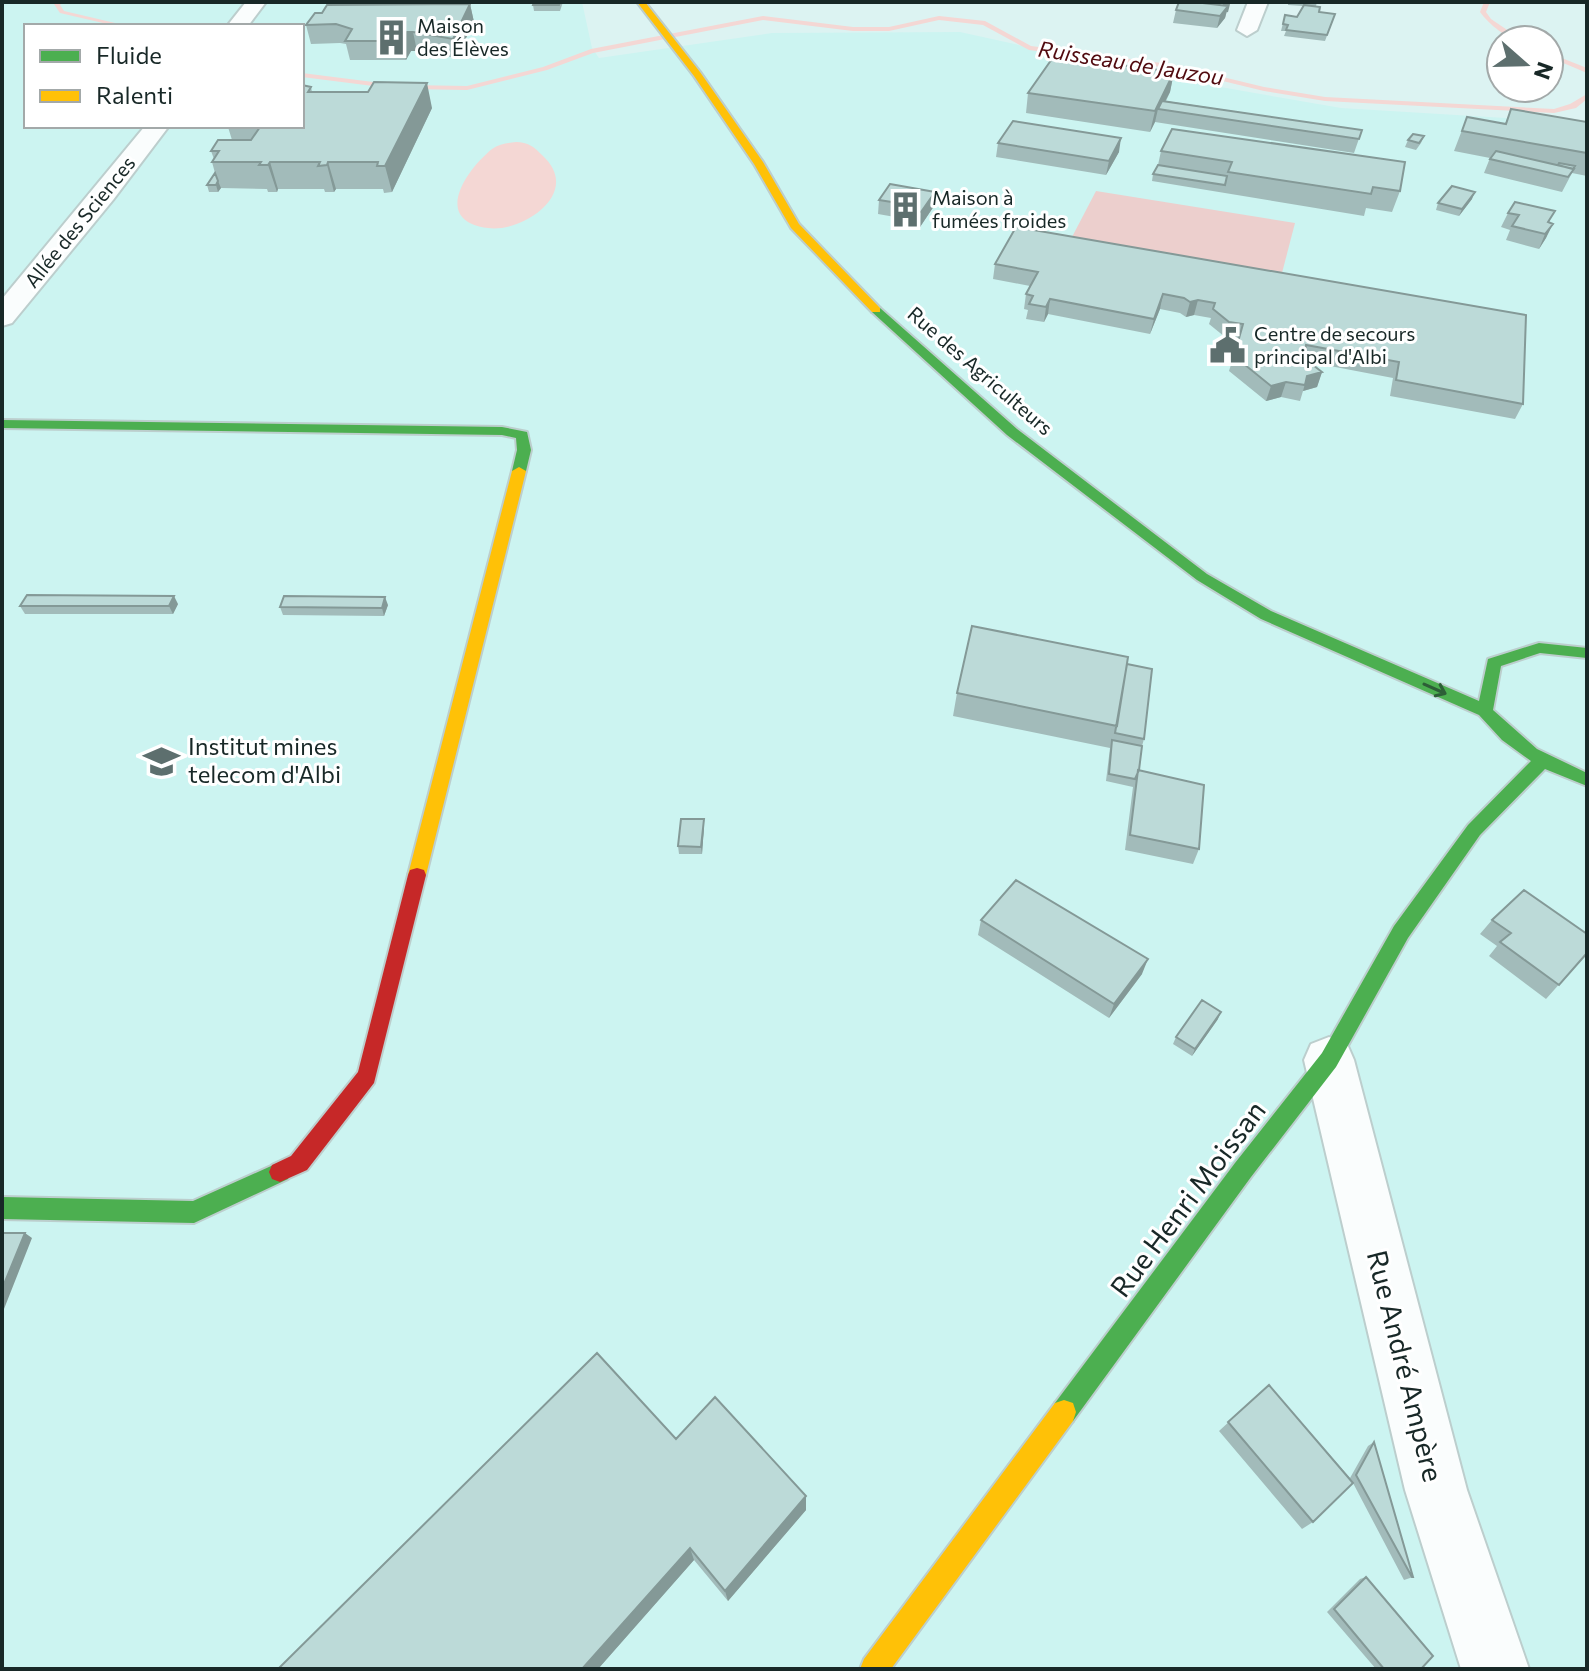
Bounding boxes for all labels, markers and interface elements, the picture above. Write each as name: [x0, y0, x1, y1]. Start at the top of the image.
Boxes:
place label: Maison des Élèves: [417, 13, 509, 60]
building icon: Maison des Élèves: [372, 18, 410, 56]
legend: [24, 24, 304, 128]
north arrow: [1485, 24, 1565, 104]
water label: Ruisseau de Jauzou: [1037, 35, 1226, 90]
text: Fluide: [96, 40, 162, 69]
text: N: [1529, 59, 1560, 83]
text: Ralenti: [96, 80, 173, 109]
street label: Allée des Sciences: [19, 151, 140, 292]
place label: Maison à fumées froides: [932, 185, 1066, 232]
building icon: Maison à fumées froides: [887, 191, 925, 229]
street label: Rue des Agriculteurs: [903, 301, 1058, 440]
place label: Centre de secours principal d'Albi: [1254, 321, 1415, 368]
public building icon: Centre de secours principal d'Albi: [1209, 326, 1247, 364]
one-way arrow: [1423, 682, 1447, 697]
place label: Institut mines telecom d'Albi: [188, 731, 341, 788]
school or university icon: Institut mines telecom d'Albi: [143, 742, 181, 780]
street label: Rue Henri Moissan: [1102, 1094, 1272, 1303]
street label: Rue André Ampère: [1361, 1247, 1451, 1485]

